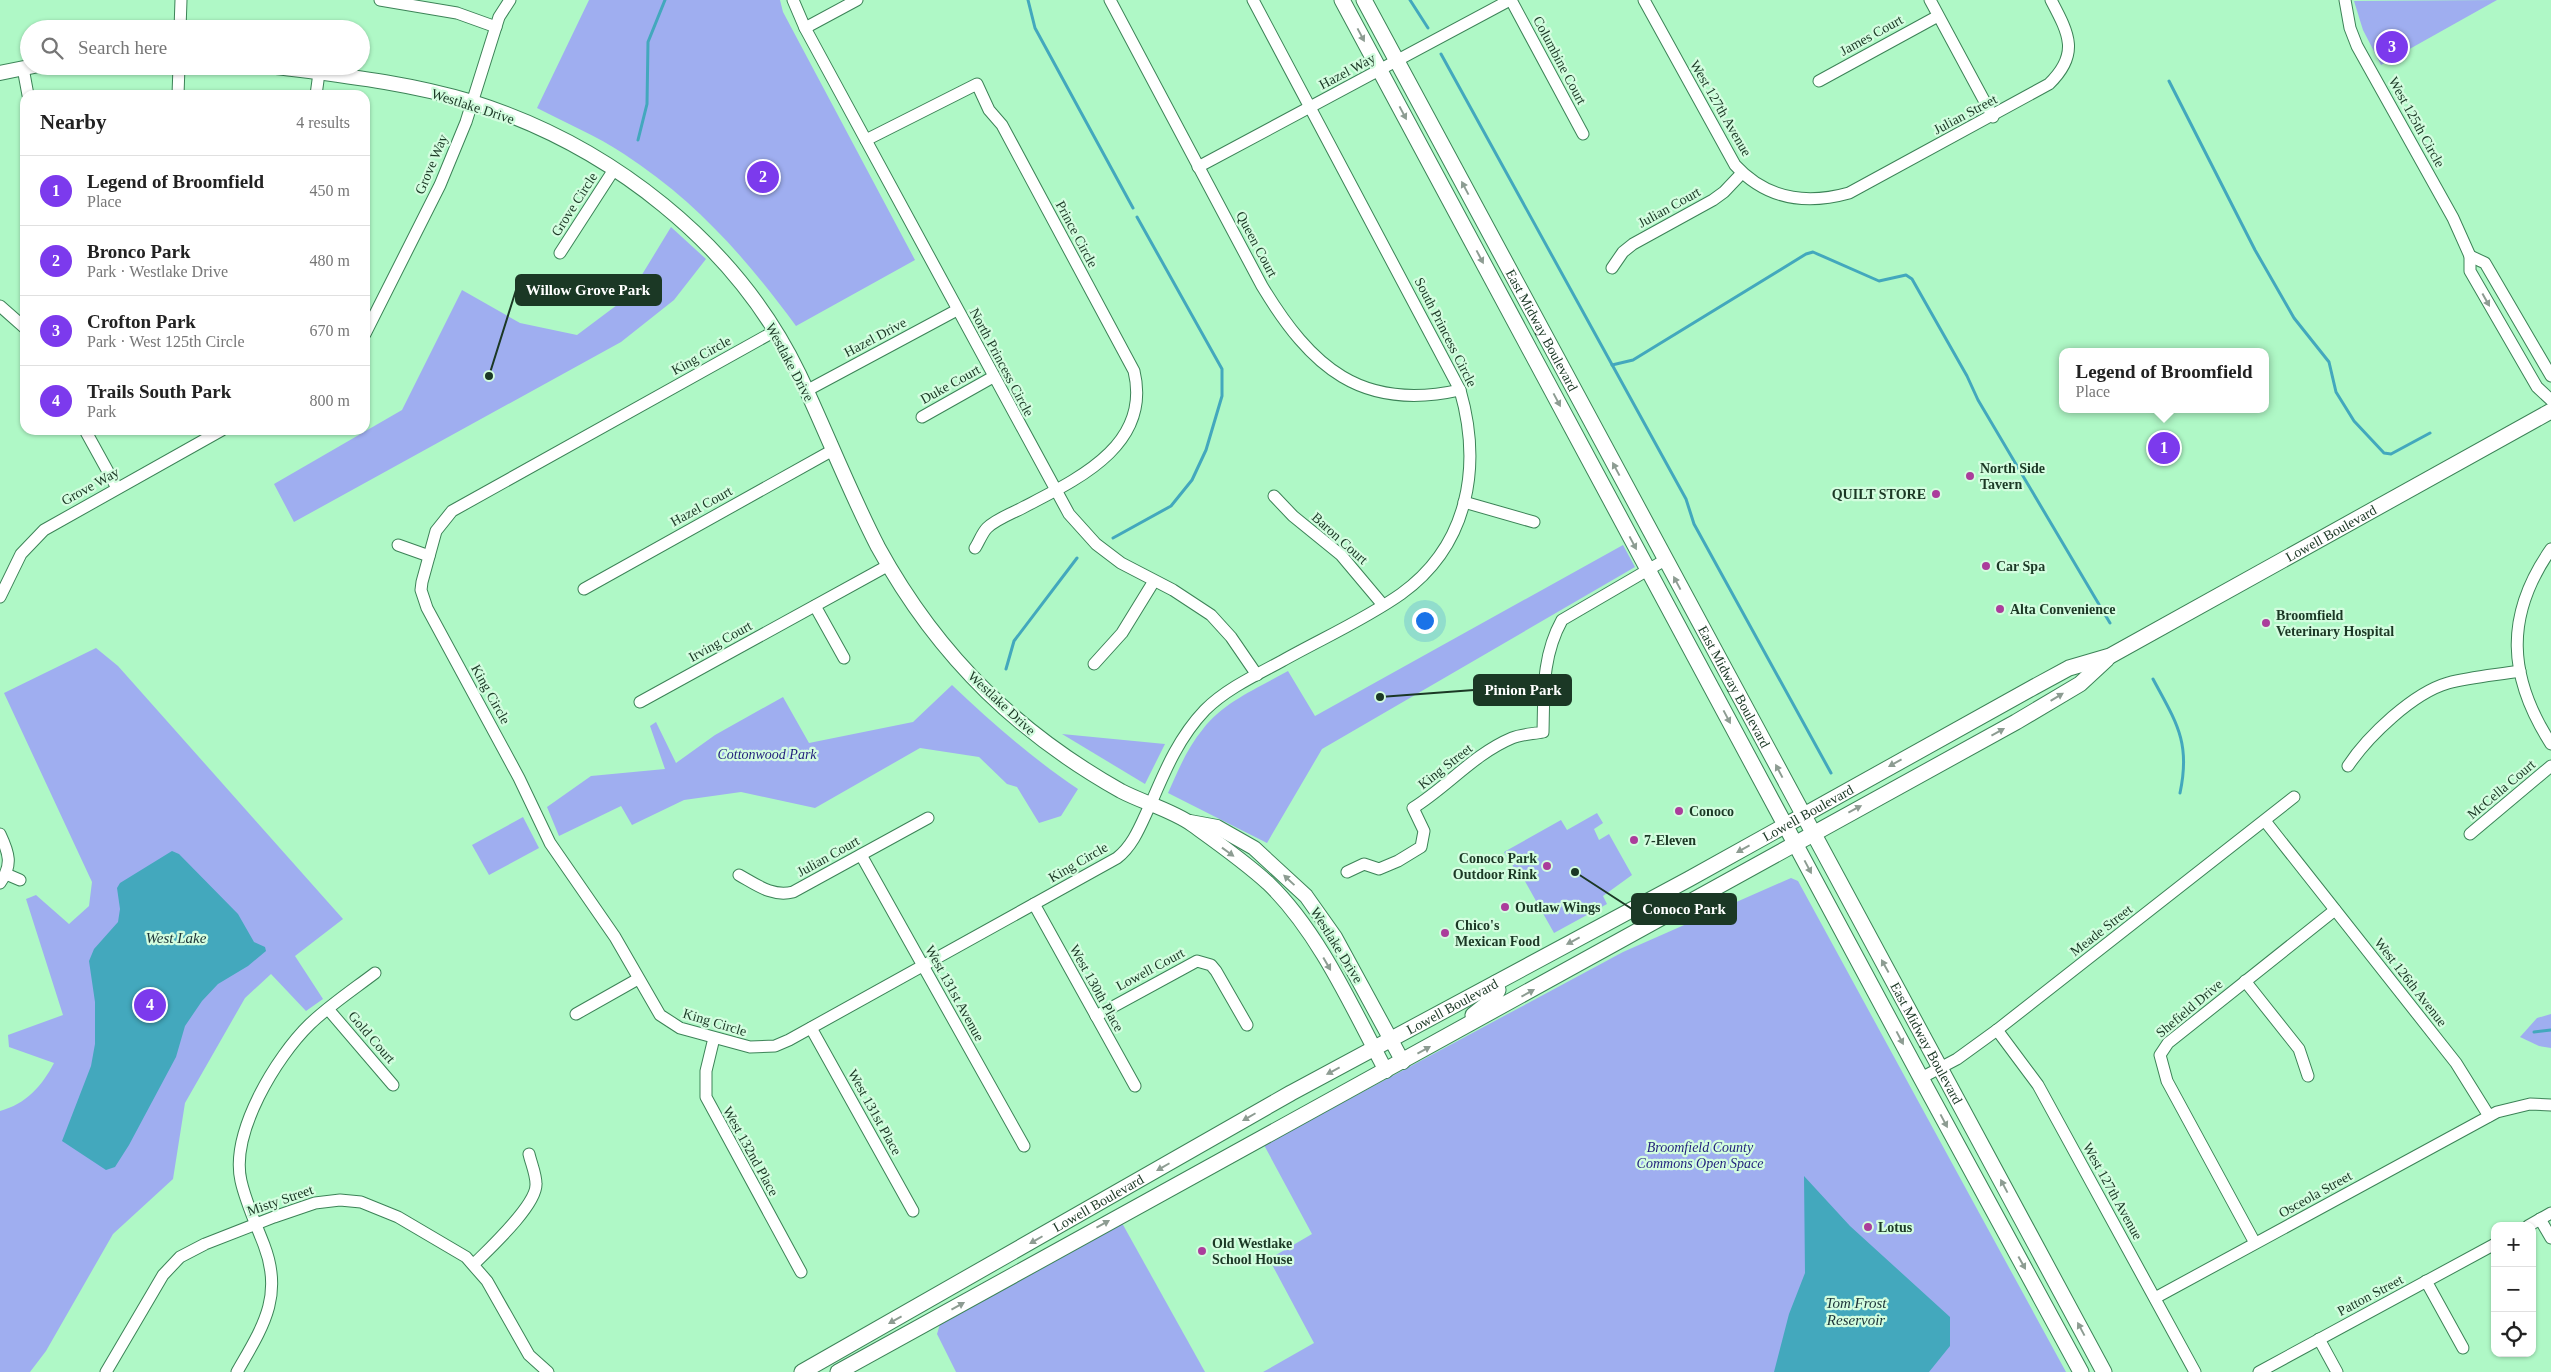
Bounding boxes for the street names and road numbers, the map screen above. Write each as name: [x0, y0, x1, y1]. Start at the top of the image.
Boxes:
street label: James Court: [1837, 12, 1905, 59]
street label: Columbine Court: [1530, 14, 1589, 107]
street label: Hazel Way: [1317, 50, 1378, 92]
street label: West 127th Avenue: [1687, 58, 1754, 159]
street label: West 125th Circle: [2386, 75, 2448, 170]
street label: Westlake Drive: [429, 86, 516, 127]
street label: Julian Street: [1931, 91, 2000, 137]
street label: Grove Way: [412, 132, 451, 196]
street label: Grove Circle: [548, 170, 601, 239]
street label: Julian Court: [1636, 184, 1703, 231]
street label: Prince Circle: [1053, 198, 1100, 270]
street label: Queen Court: [1233, 209, 1280, 280]
street label: East Midway Boulevard: [1503, 267, 1580, 394]
street label: South Princess Circle: [1412, 275, 1480, 389]
street label: North Princess Circle: [967, 306, 1036, 419]
street label: Hazel Drive: [842, 315, 909, 360]
street label: Westlake Drive: [763, 321, 816, 404]
street label: King Circle: [669, 333, 734, 378]
street label: Duke Court: [918, 362, 983, 407]
street label: Grove Way: [59, 464, 122, 508]
street label: Hazel Court: [668, 483, 735, 529]
street label: Lowell Boulevard: [2283, 502, 2379, 565]
street label: Baron Court: [1309, 510, 1371, 567]
street label: Irving Court: [686, 618, 754, 665]
street label: East Midway Boulevard: [1695, 623, 1773, 750]
street label: King Circle: [468, 662, 513, 727]
street label: Westlake Drive: [965, 668, 1038, 738]
street label: King Street: [1415, 741, 1475, 792]
street label: McCella Court: [2464, 757, 2538, 822]
street label: Lowell Boulevard: [1760, 782, 1856, 844]
street label: Julian Court: [795, 833, 862, 880]
street label: King Circle: [1046, 840, 1110, 885]
street label: Meade Street: [2067, 902, 2135, 959]
street label: Westlake Drive: [1307, 905, 1366, 986]
street label: West 126th Avenue: [2371, 935, 2450, 1030]
street label: West 130th Place: [1067, 942, 1127, 1034]
street label: West 131st Avenue: [922, 943, 987, 1044]
street label: Lowell Court: [1114, 945, 1187, 994]
street label: Lowell Boulevard: [1404, 976, 1501, 1037]
street label: Shefield Drive: [2153, 976, 2226, 1040]
street label: East Midway Boulevard: [1887, 980, 1965, 1107]
street label: King Circle: [681, 1006, 748, 1039]
street label: Gold Court: [345, 1008, 398, 1066]
street label: West 131st Place: [845, 1067, 904, 1158]
street label: West 132nd Place: [720, 1104, 781, 1199]
street label: West 127th Avenue: [2080, 1140, 2145, 1242]
street label: Osceola Street: [2276, 1168, 2355, 1221]
street label: Lowell Boulevard: [1051, 1172, 1146, 1235]
street label: Misty Street: [245, 1182, 315, 1219]
street label: Patton Street: [2335, 1272, 2406, 1319]

